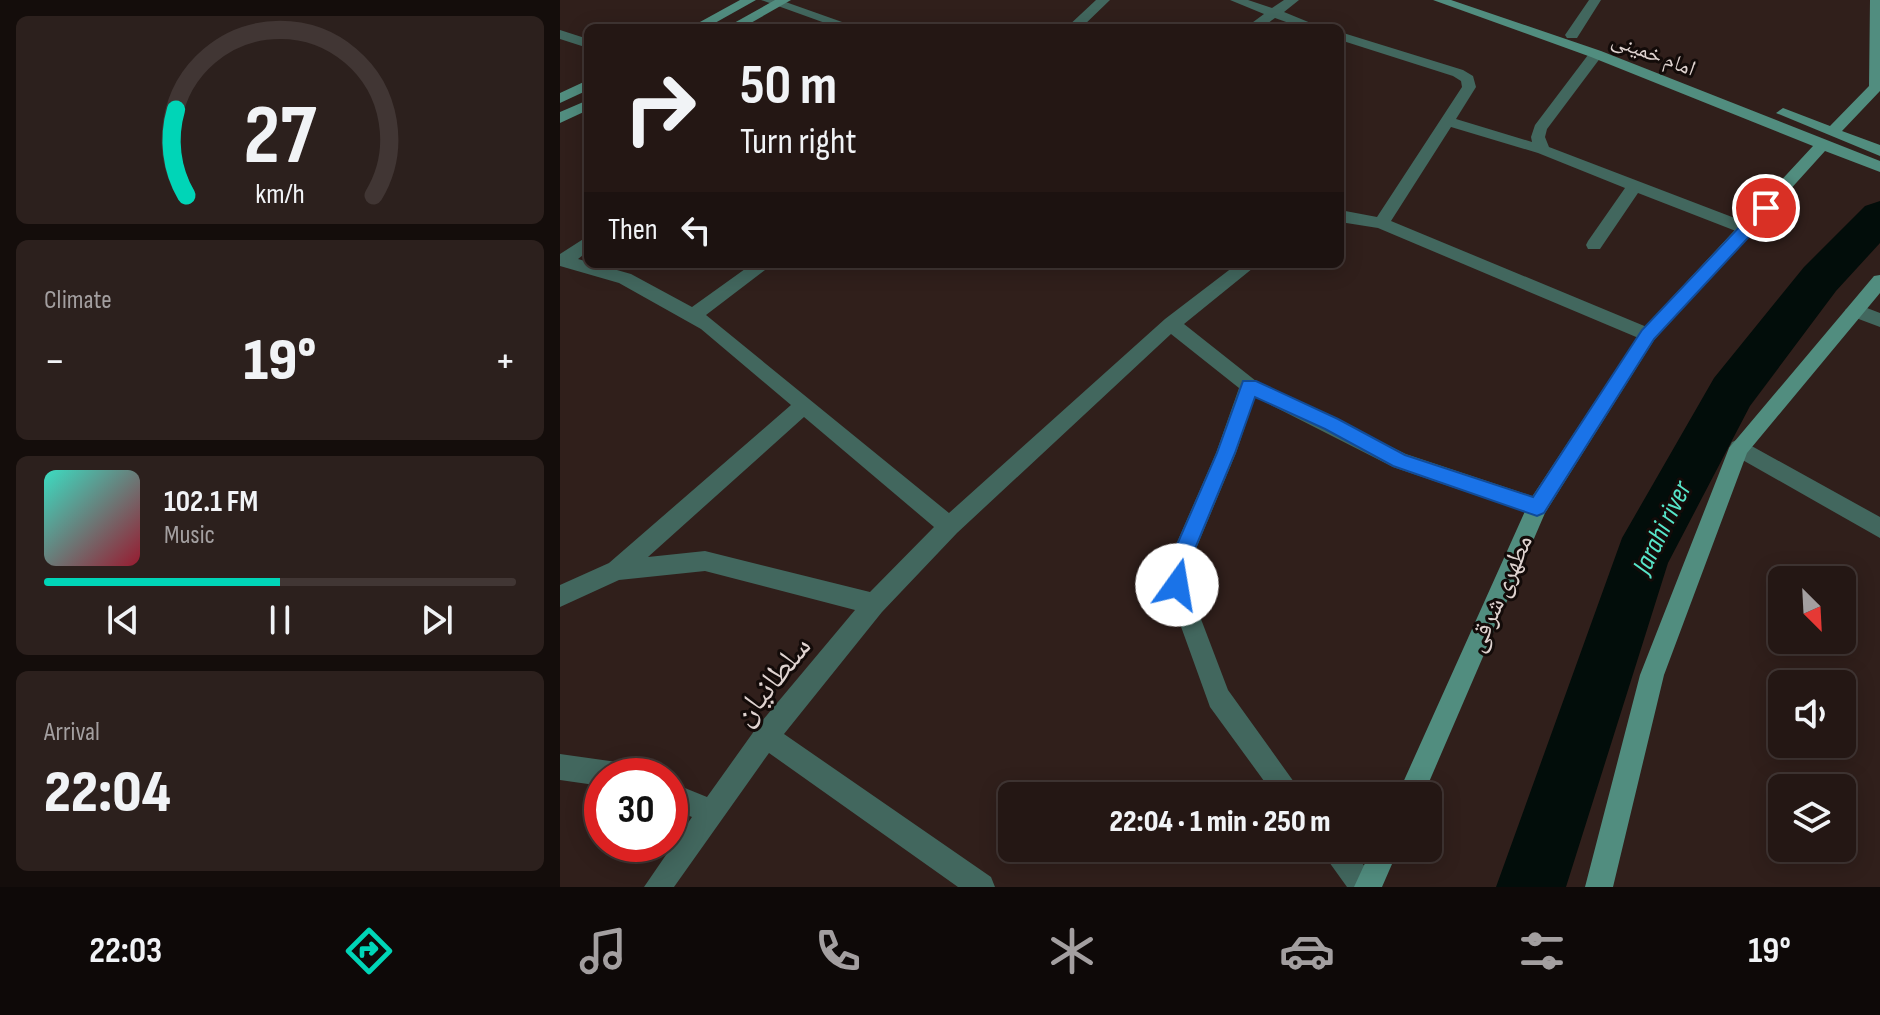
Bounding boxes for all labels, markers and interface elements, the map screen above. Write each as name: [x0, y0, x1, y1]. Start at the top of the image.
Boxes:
street label: امام خمینی: [1608, 26, 1699, 83]
text: 50 m: [740, 53, 837, 120]
icon: right: [608, 56, 712, 160]
text: 27: [244, 87, 317, 187]
text: Turn right: [740, 121, 857, 164]
pin: [1732, 174, 1800, 242]
text: km/h: [255, 177, 305, 212]
icon: arrive: [1744, 186, 1788, 230]
icon: left: [674, 208, 718, 252]
text: Then: [608, 212, 658, 248]
text: Climate: [44, 285, 112, 316]
text: 19°: [243, 325, 317, 397]
text: −: [44, 335, 66, 388]
text: +: [494, 335, 516, 388]
water label: Jarahi river: [1625, 475, 1699, 581]
text: 102.1 FM: [164, 484, 258, 520]
text: Music: [164, 520, 215, 551]
street label: مطهری شرقی: [1461, 530, 1540, 657]
position arrow: [1135, 543, 1219, 627]
north arrow: [1768, 566, 1856, 654]
map controls: [1768, 566, 1856, 862]
icon: previous: [101, 598, 145, 642]
icon: pause: [258, 598, 302, 642]
icon: next: [415, 598, 459, 642]
street label: سلطانیان: [724, 628, 820, 734]
button: sound: [1768, 670, 1856, 758]
text: Arrival: [44, 717, 100, 748]
text: 22:04: [44, 757, 171, 829]
speed limit sign: 30: [584, 758, 688, 862]
button: layers: [1768, 774, 1856, 862]
text: 22:04 · 1 min · 250 m: [1110, 804, 1330, 840]
icon: directions: [341, 923, 397, 979]
icon: music: [575, 923, 631, 979]
icon: phone: [810, 923, 866, 979]
icon: climate: [1044, 923, 1100, 979]
icon: car: [1279, 923, 1335, 979]
icon: filters: [1514, 923, 1570, 979]
text: 22:03: [89, 930, 162, 973]
text: 19°: [1748, 930, 1791, 973]

